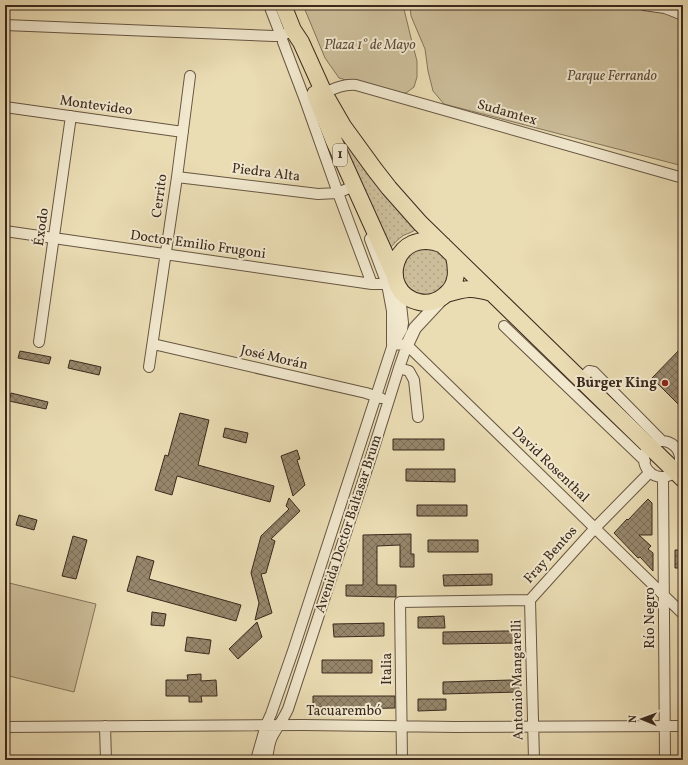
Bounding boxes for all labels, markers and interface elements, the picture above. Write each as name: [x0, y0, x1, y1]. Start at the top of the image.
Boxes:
park label: Plaza 1° de Mayo: [324, 36, 416, 55]
park label: Parque Ferrando: [567, 67, 658, 86]
street label: Montevideo: [58, 91, 134, 121]
street label: Sudamtex: [475, 95, 539, 131]
road number: 1: [333, 144, 347, 166]
street label: Piedra Alta: [231, 159, 301, 187]
street label: Cerrito: [148, 173, 172, 219]
street label: Éxodo: [30, 207, 54, 247]
street label: Doctor Emilio Frugoni: [129, 226, 267, 264]
street label: José Morán: [238, 341, 310, 375]
place label: Burger King: [576, 374, 657, 393]
marker: Burger King: [660, 378, 670, 388]
street label: David Rosenthal: [507, 423, 593, 507]
street label: Avenida Doctor Baltasar Brum: [311, 433, 387, 615]
street label: Fray Bentos: [520, 522, 582, 588]
street label: Río Negro: [641, 587, 660, 649]
street label: Antonio Mangarelli: [507, 619, 529, 741]
street label: Italia: [378, 653, 397, 685]
north arrow: [622, 699, 662, 739]
street label: Tacuarembó: [306, 702, 382, 721]
text: N: [626, 715, 641, 723]

